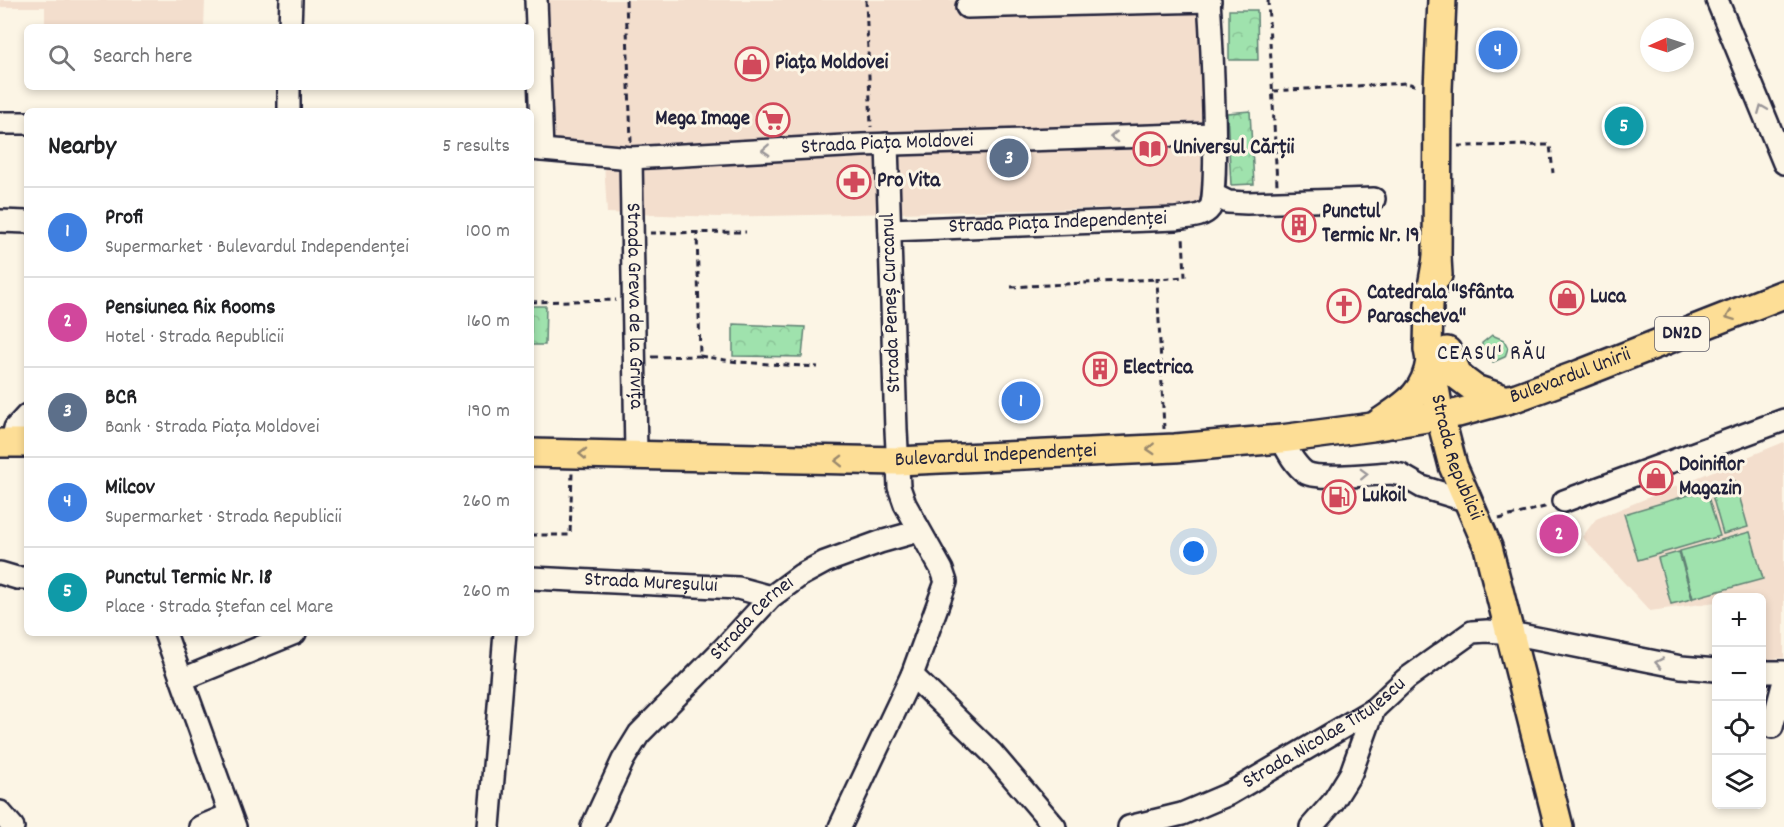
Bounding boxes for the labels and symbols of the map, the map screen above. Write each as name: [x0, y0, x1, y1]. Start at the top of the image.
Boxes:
north arrow: [1640, 18, 1694, 72]
pin: 4: [1478, 28, 1518, 72]
shop icon: Piața Moldovei: [734, 46, 770, 82]
place label: Piața Moldovei: [775, 49, 888, 79]
supermarket icon: Mega Image: [755, 102, 791, 138]
pin: 5: [1604, 104, 1644, 148]
one-way arrow: [1757, 104, 1769, 115]
place label: Mega Image: [655, 105, 750, 135]
street label: Strada Piața Moldovei: [800, 127, 974, 163]
one-way arrow: [1109, 131, 1118, 143]
library icon: Universul Cărții: [1132, 131, 1168, 167]
place label: Universul Cărții: [1173, 134, 1294, 164]
pin: 3: [990, 136, 1028, 180]
one-way arrow: [761, 143, 770, 156]
pharmacy icon: Pro Vita: [836, 164, 872, 200]
place label: Pro Vita: [877, 167, 941, 197]
place label: Punctul Termic Nr. 19: [1322, 198, 1420, 252]
street label: Strada Greva de la Grivița: [617, 203, 650, 411]
street label: Strada Piața Independenței: [948, 204, 1168, 243]
building icon: Punctul Termic Nr. 19: [1281, 207, 1317, 243]
street label: Strada Peneș Curcanul: [874, 213, 910, 393]
place label: Catedrala "Sfânta Parascheva": [1367, 279, 1514, 333]
shop icon: Luca: [1549, 280, 1585, 316]
place label: Luca: [1590, 283, 1627, 313]
church icon: Catedrala "Sfânta Parascheva": [1326, 288, 1362, 324]
one-way arrow: [1725, 308, 1735, 321]
road number: DN2D: [1655, 317, 1709, 351]
district label: CEASU' RĂU: [1437, 339, 1547, 370]
street label: Bulevardul Unirii: [1507, 340, 1636, 413]
building icon: Electrica: [1082, 351, 1118, 387]
place label: Electrica: [1123, 354, 1194, 384]
pin: 1: [1002, 378, 1040, 424]
street label: Strada Republicii: [1421, 392, 1490, 526]
street label: Bulevardul Independenței: [894, 437, 1098, 476]
one-way arrow: [1146, 443, 1155, 456]
one-way arrow: [579, 448, 588, 460]
place label: Doiniflor Magazin: [1679, 451, 1745, 505]
one-way arrow: [835, 454, 844, 467]
shop icon: Doiniflor Magazin: [1638, 460, 1674, 496]
one-way arrow: [1359, 468, 1368, 481]
fuel station icon: Lukoil: [1321, 479, 1357, 515]
place label: Lukoil: [1362, 482, 1407, 512]
pin: 2: [1540, 512, 1578, 556]
your location: [1179, 537, 1208, 566]
street label: Strada Mureșului: [583, 566, 718, 602]
street label: Strada Cernei: [703, 569, 801, 668]
one-way arrow: [1654, 657, 1664, 670]
street label: Strada Nicolae Titulescu: [1237, 671, 1414, 798]

